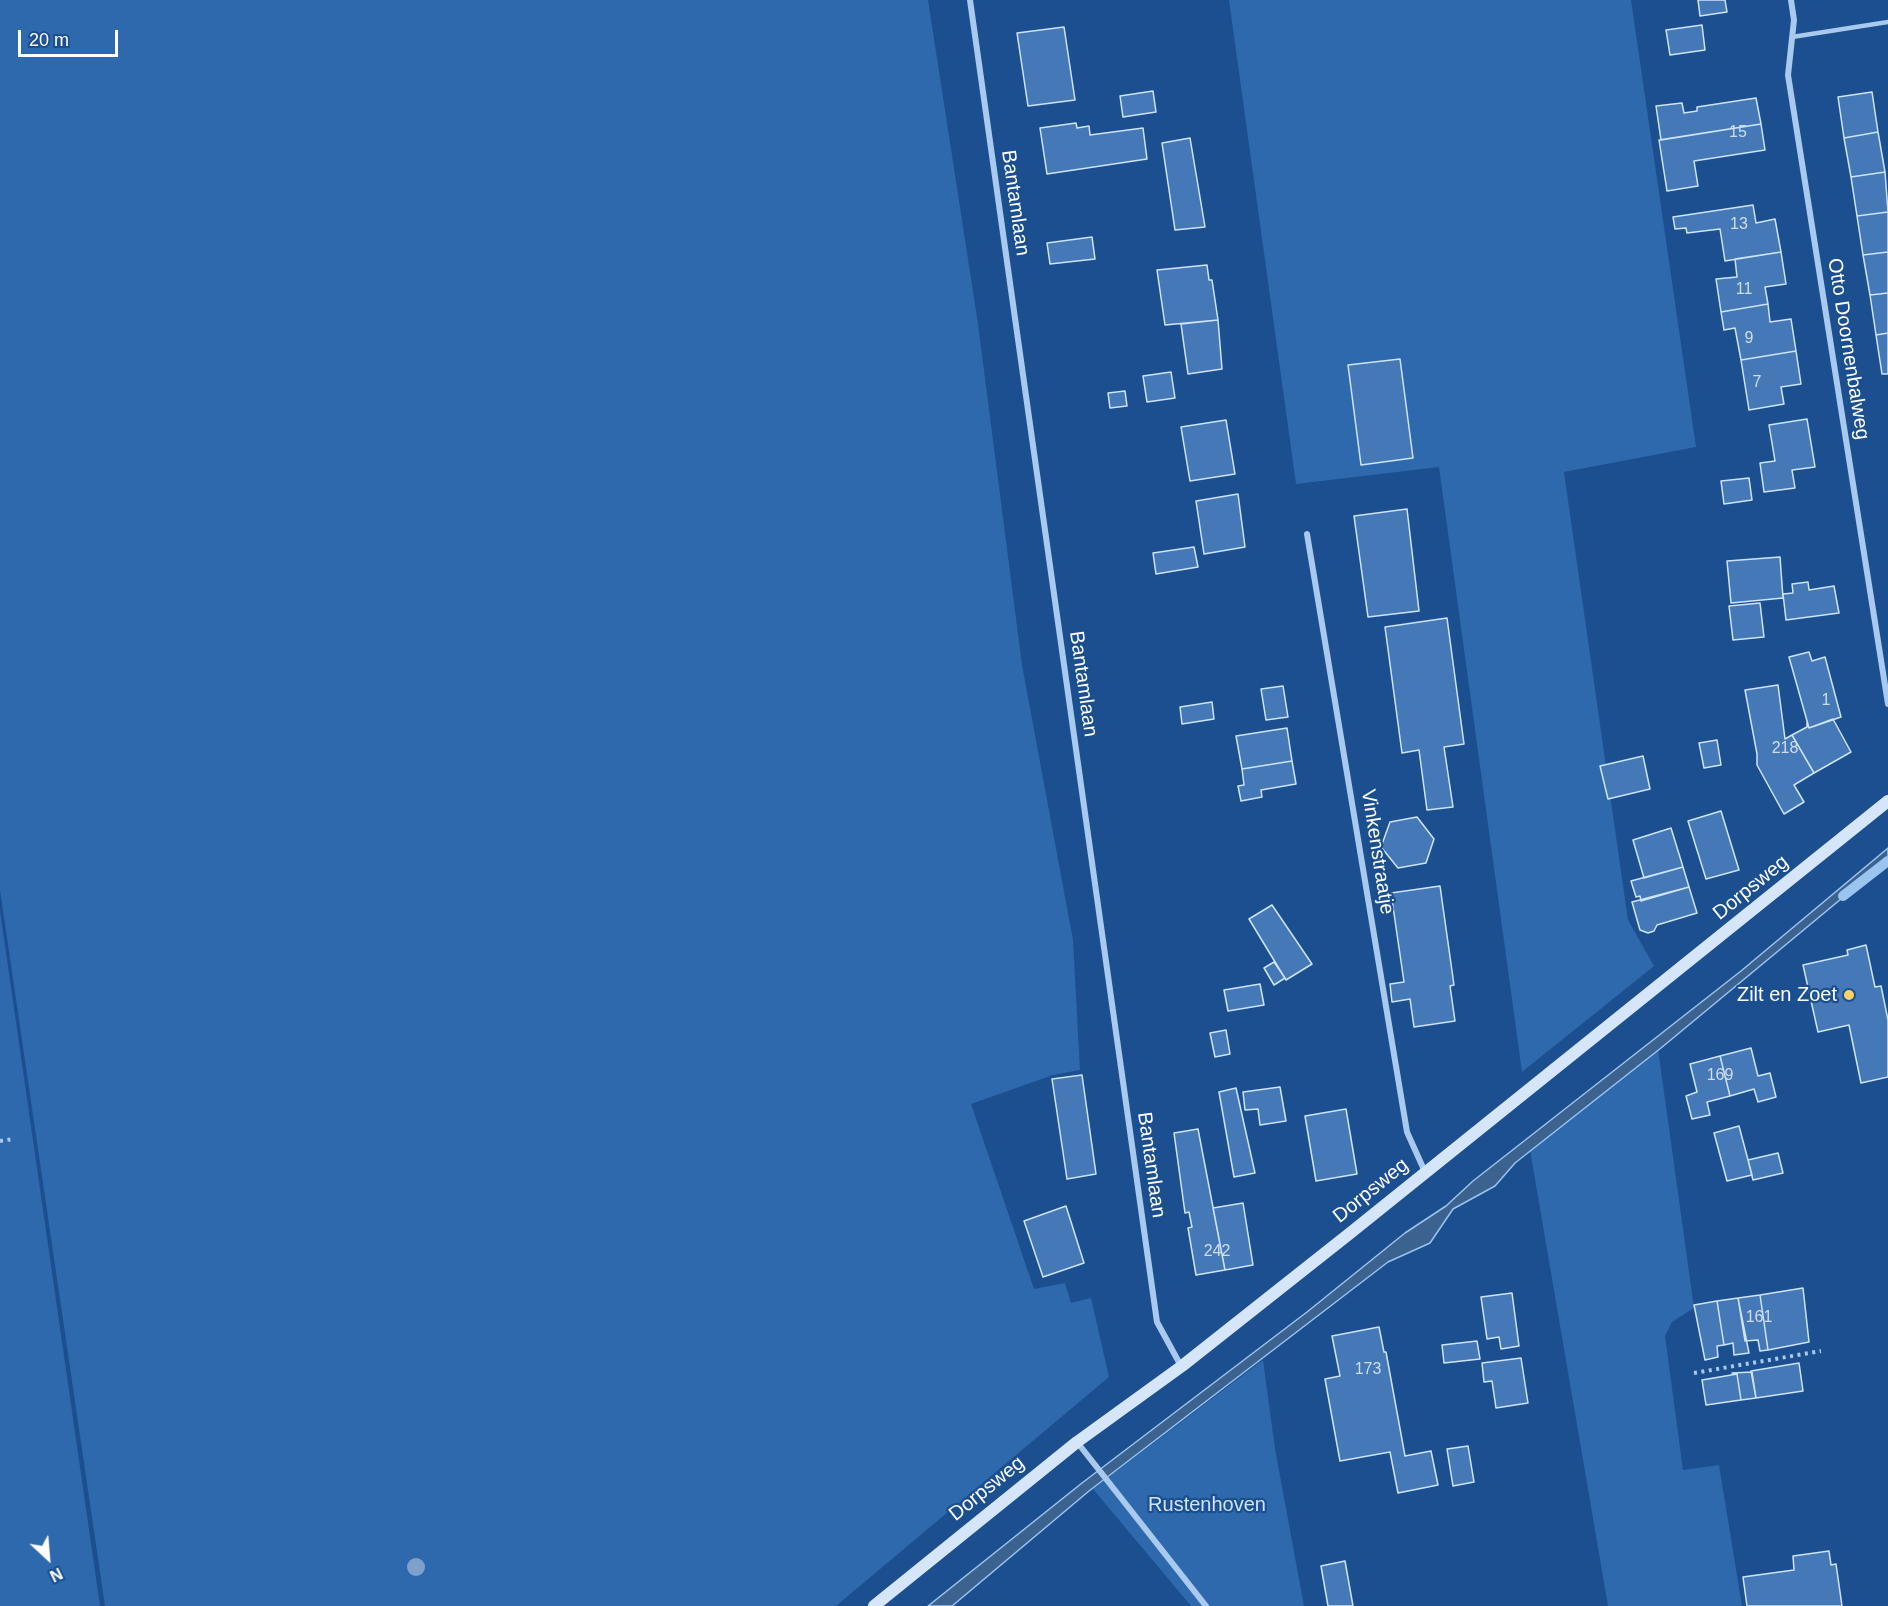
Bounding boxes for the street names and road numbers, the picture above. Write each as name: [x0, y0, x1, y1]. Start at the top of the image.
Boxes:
street label: Bantamlaan: [996, 148, 1034, 258]
street label: Otto Doornenbalweg: [1822, 257, 1874, 441]
street label: Bantamlaan: [1064, 629, 1102, 739]
street label: Vinkenstraatje: [1355, 788, 1399, 916]
street label: Dorpsweg: [1708, 850, 1794, 926]
street label: Bantamlaan: [1132, 1110, 1170, 1220]
street label: Dorpsweg: [1328, 1153, 1414, 1229]
street label: Dorpsweg: [944, 1451, 1030, 1527]

